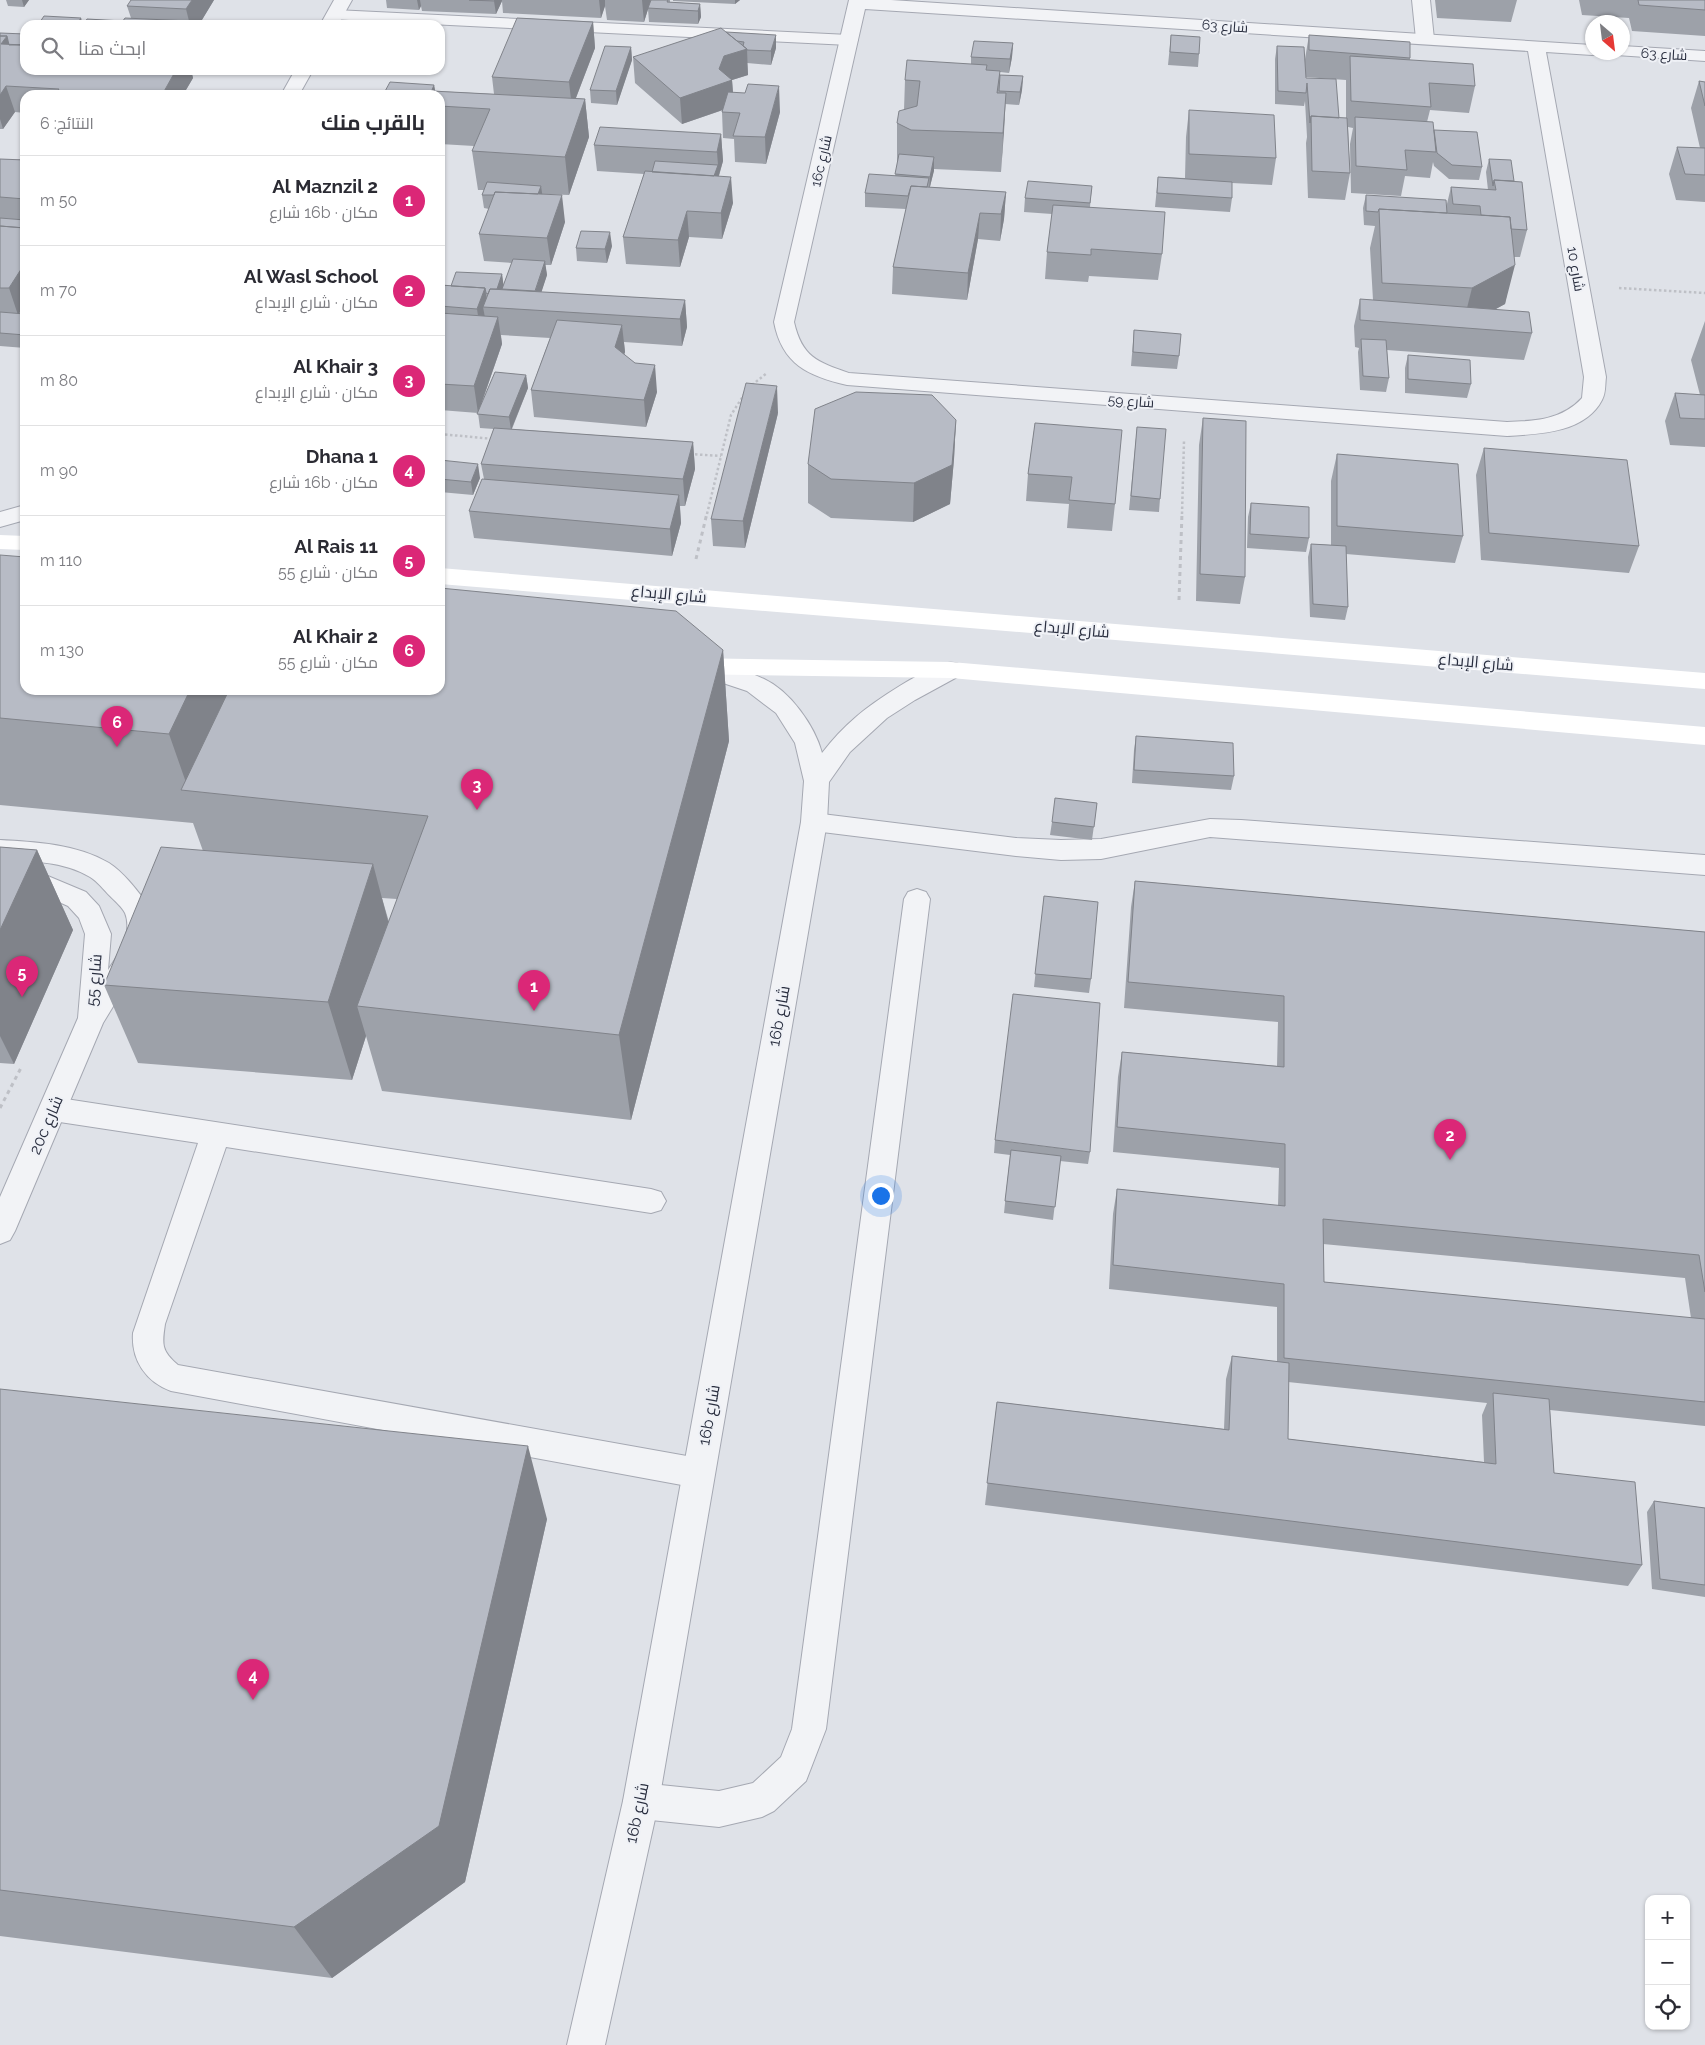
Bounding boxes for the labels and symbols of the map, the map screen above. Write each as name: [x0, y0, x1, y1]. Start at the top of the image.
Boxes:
north arrow: [1585, 15, 1630, 60]
street label: شارع 63: [1201, 16, 1249, 37]
street label: شارع 63: [1640, 45, 1688, 64]
street label: 16c شارع: [807, 133, 836, 189]
street label: شارع 10: [1563, 245, 1588, 293]
street label: شارع 59: [1107, 391, 1155, 412]
street label: شارع الإبداع: [630, 581, 708, 609]
street label: شارع الإبداع: [1033, 616, 1111, 644]
street label: شارع الإبداع: [1437, 649, 1515, 677]
pin: 6: [101, 706, 133, 747]
pin: 3: [461, 769, 493, 810]
street label: شارع 55: [82, 953, 108, 1007]
pin: 5: [6, 956, 38, 997]
pin: 1: [518, 970, 550, 1011]
street label: 16b شارع: [764, 984, 796, 1048]
street label: 20c شارع: [25, 1093, 69, 1158]
pin: 2: [1434, 1119, 1466, 1160]
your location: [868, 1183, 894, 1209]
street label: 16b شارع: [694, 1383, 726, 1447]
pin: 4: [237, 1659, 269, 1700]
street label: 16b شارع: [621, 1781, 655, 1845]

